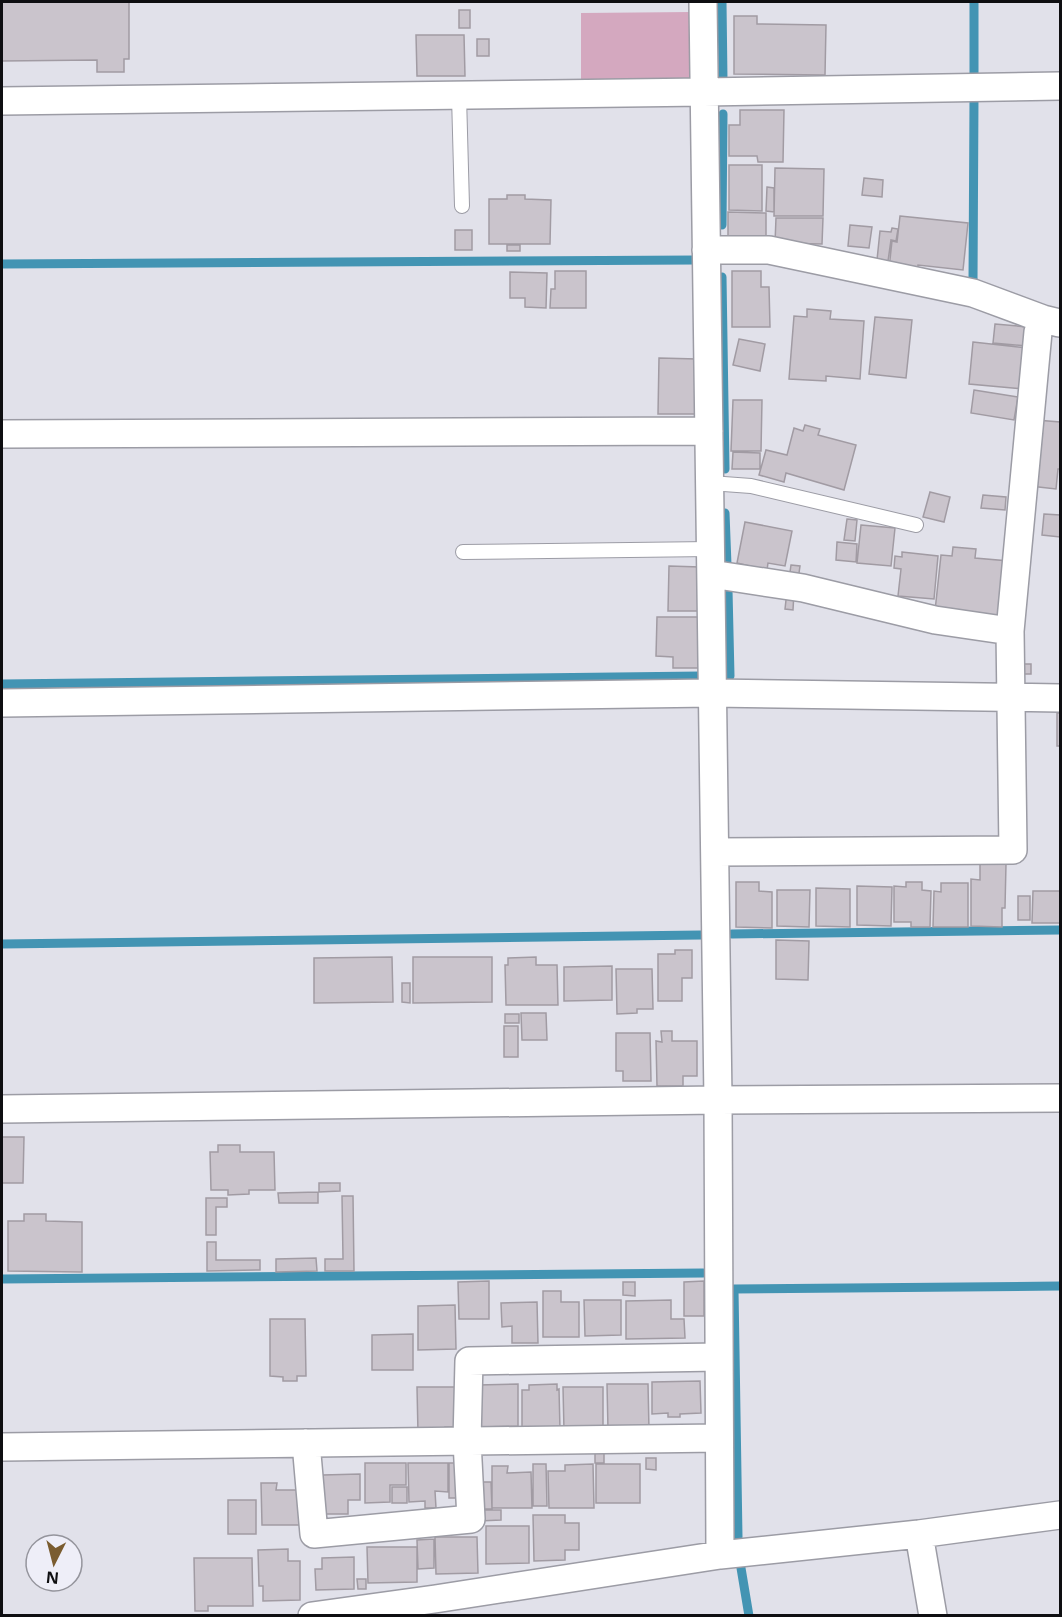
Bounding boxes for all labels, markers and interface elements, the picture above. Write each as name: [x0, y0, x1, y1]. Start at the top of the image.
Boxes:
north arrow: [24, 1533, 84, 1593]
text: N: [45, 1566, 60, 1590]

